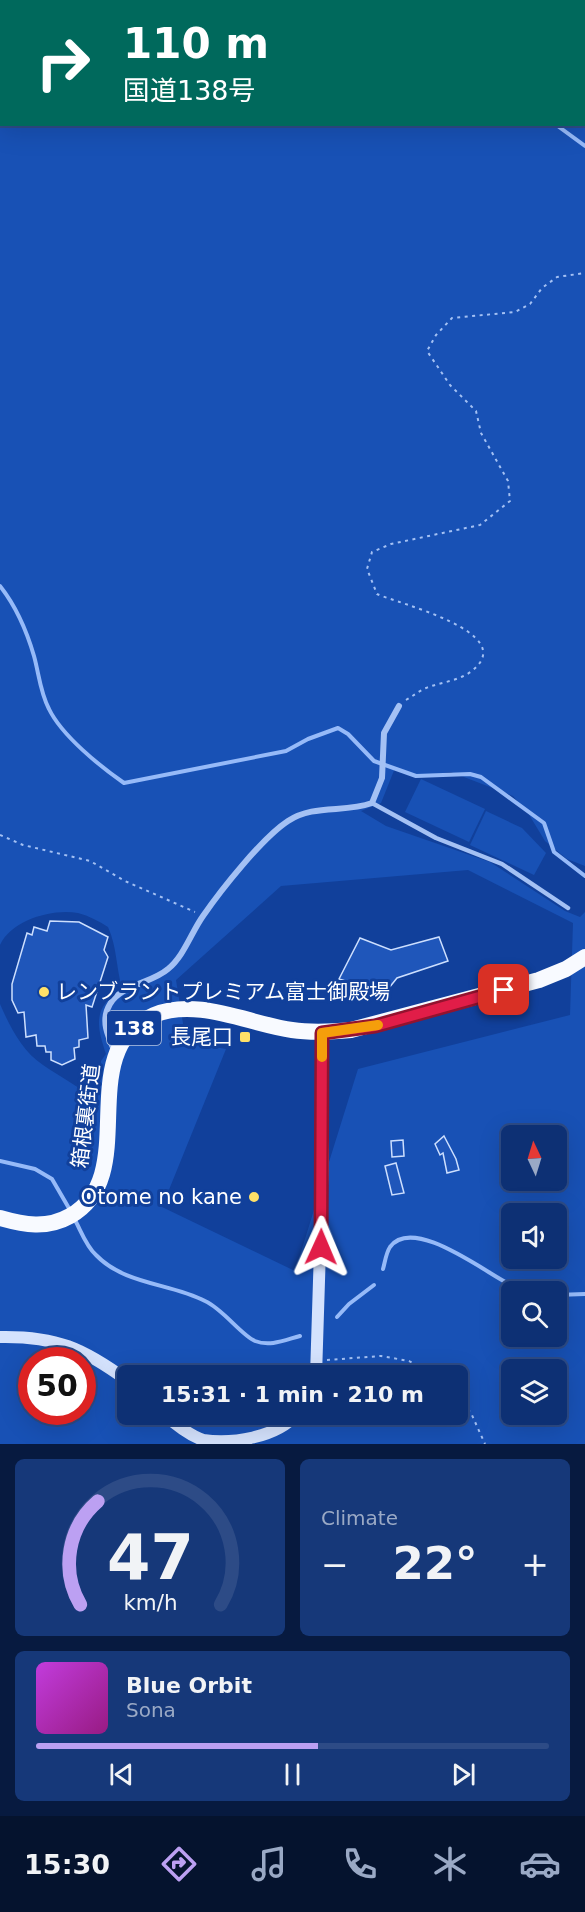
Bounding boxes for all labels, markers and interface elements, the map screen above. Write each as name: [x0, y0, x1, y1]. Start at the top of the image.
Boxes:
text: 110 m: [123, 19, 269, 68]
icon: right: [24, 24, 102, 102]
text: 国道138号: [123, 75, 256, 106]
pin: [478, 964, 529, 1015]
icon: arrive: [487, 973, 520, 1006]
place label: レンブラントプレミアム富士御殿場: [56, 980, 390, 1004]
marker: レンブラントプレミアム富士御殿場: [37, 985, 51, 999]
road number: 138: [107, 1011, 161, 1045]
place label: 長尾口: [170, 1025, 233, 1049]
marker: 長尾口: [238, 1030, 252, 1044]
street label: 箱根裏街道: [68, 1062, 104, 1170]
north arrow: [501, 1125, 567, 1191]
map controls: [501, 1125, 567, 1425]
place label: Otome no kane: [81, 1185, 242, 1209]
marker: Otome no kane: [247, 1190, 261, 1204]
button: sound: [501, 1203, 567, 1269]
position arrow: [289, 1215, 353, 1279]
button: search: [501, 1281, 567, 1347]
speed limit sign: 50: [18, 1347, 96, 1425]
button: layers: [501, 1359, 567, 1425]
text: 15:31 · 1 min · 210 m: [161, 1382, 424, 1407]
text: Climate: [321, 1506, 398, 1530]
text: 47: [107, 1521, 193, 1594]
text: 22°: [392, 1537, 478, 1590]
text: −: [321, 1545, 349, 1584]
text: +: [521, 1545, 549, 1584]
text: km/h: [123, 1590, 177, 1615]
text: Blue Orbit: [126, 1673, 252, 1698]
text: Sona: [126, 1698, 176, 1722]
icon: previous: [105, 1758, 138, 1791]
icon: pause: [276, 1758, 309, 1791]
icon: next: [447, 1758, 480, 1791]
icon: directions: [158, 1843, 200, 1885]
icon: music: [248, 1843, 290, 1885]
icon: phone: [339, 1843, 381, 1885]
icon: climate: [429, 1843, 471, 1885]
icon: car: [519, 1843, 561, 1885]
text: 15:30: [24, 1849, 110, 1880]

